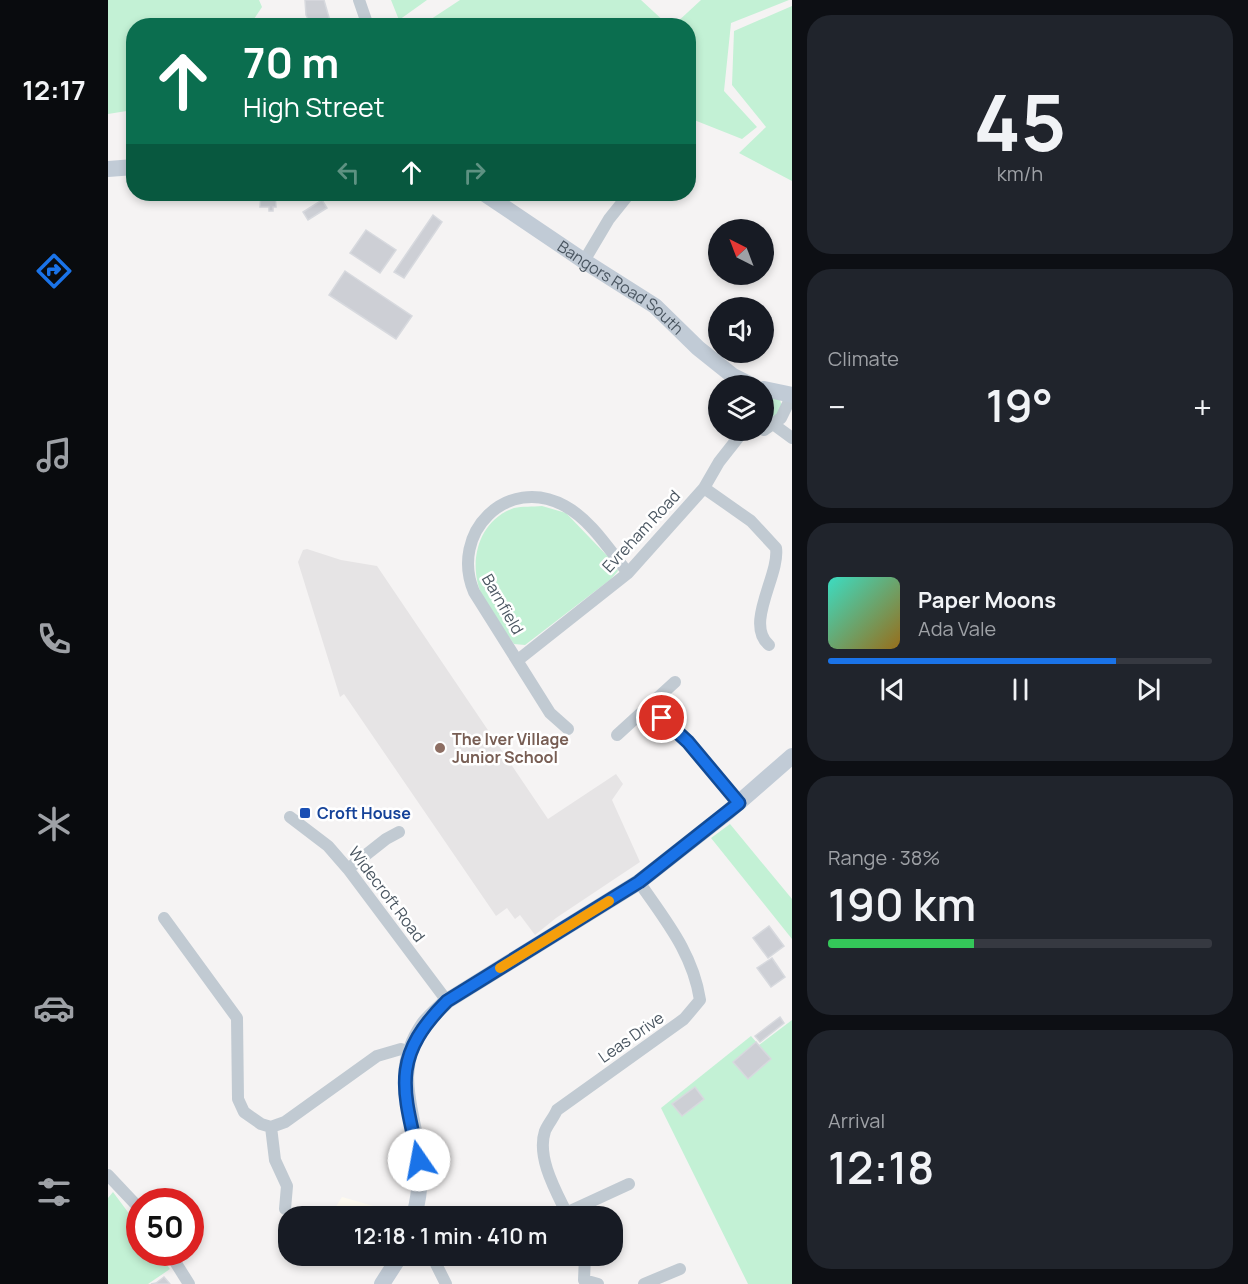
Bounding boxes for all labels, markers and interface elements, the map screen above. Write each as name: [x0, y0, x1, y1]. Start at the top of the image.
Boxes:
text: 70 m: [243, 33, 339, 91]
icon: ahead: [144, 42, 222, 120]
text: 45: [973, 68, 1067, 174]
text: 12:17: [22, 71, 86, 108]
text: High Street: [243, 88, 385, 125]
icon: left: [332, 156, 365, 189]
icon: ahead: [395, 156, 428, 189]
icon: right: [458, 156, 491, 189]
text: km/h: [997, 160, 1043, 187]
north arrow: [708, 219, 774, 285]
map controls: [708, 219, 774, 441]
street label: Bangors Road South: [553, 235, 689, 339]
icon: directions: [33, 250, 75, 292]
button: sound: [708, 297, 774, 363]
text: Climate: [828, 345, 899, 372]
text: 19°: [986, 374, 1053, 436]
button: layers: [708, 375, 774, 441]
text: −: [828, 384, 846, 429]
text: +: [1193, 384, 1212, 429]
icon: music: [33, 434, 75, 476]
street label: Evreham Road: [597, 485, 685, 577]
street label: Barnfield: [477, 570, 529, 638]
text: Paper Moons: [918, 585, 1056, 615]
text: Ada Vale: [918, 615, 996, 642]
icon: phone: [33, 618, 75, 660]
icon: previous: [876, 673, 909, 706]
icon: pause: [1004, 673, 1037, 706]
icon: next: [1132, 673, 1165, 706]
pin: [636, 692, 687, 743]
icon: arrive: [645, 701, 678, 734]
place label: The Iver Village Junior School: [452, 728, 569, 768]
marker: The Iver Village Junior School: [433, 741, 447, 755]
place label: Croft House: [317, 802, 411, 824]
icon: climate: [33, 803, 75, 845]
marker: Croft House: [298, 806, 312, 820]
street label: Widecroft Road: [344, 842, 430, 946]
text: Range · 38%: [828, 844, 940, 871]
text: 190 km: [828, 873, 976, 935]
icon: car: [33, 987, 75, 1029]
street label: Leas Drive: [594, 1006, 668, 1068]
text: Arrival: [828, 1107, 885, 1134]
position arrow: [387, 1128, 451, 1192]
text: 12:18: [828, 1136, 934, 1198]
icon: filters: [33, 1171, 75, 1213]
speed limit sign: 50: [126, 1188, 204, 1266]
text: 12:18 · 1 min · 410 m: [354, 1221, 547, 1251]

